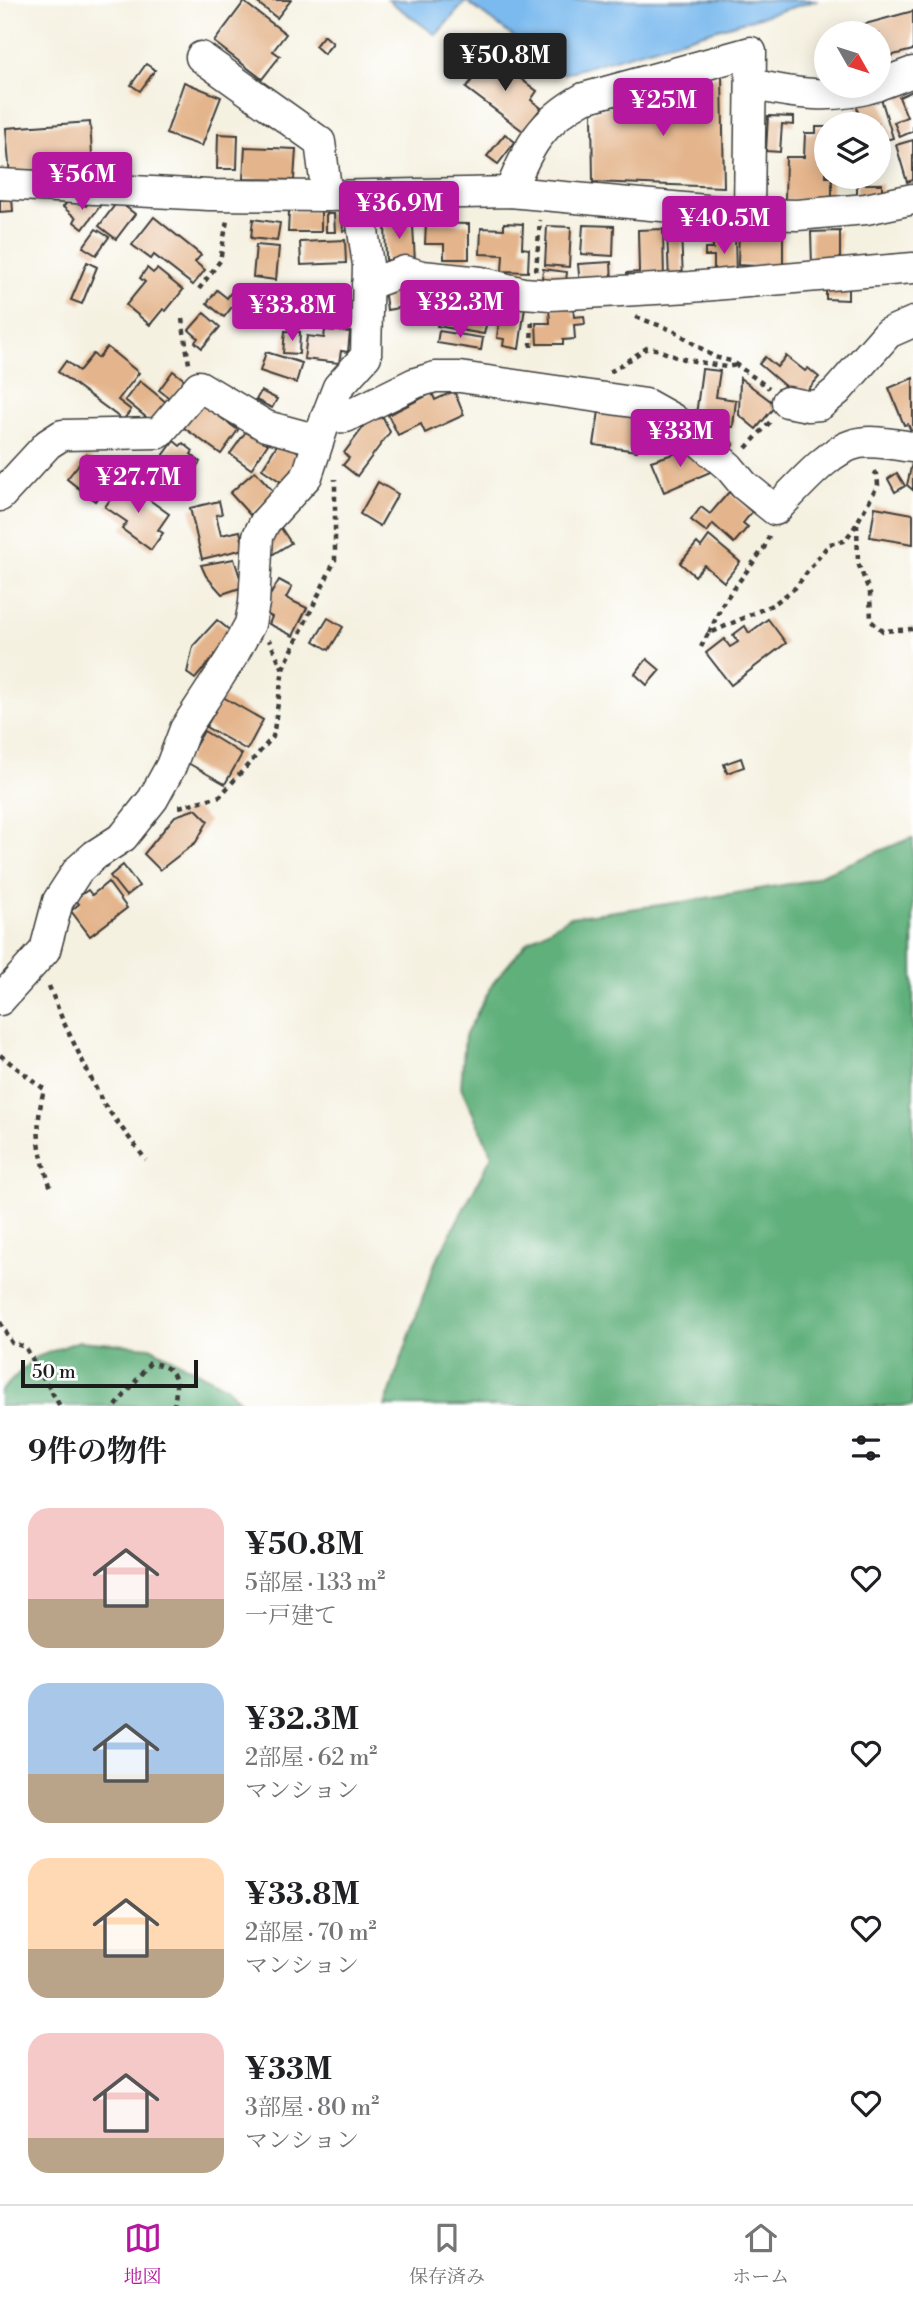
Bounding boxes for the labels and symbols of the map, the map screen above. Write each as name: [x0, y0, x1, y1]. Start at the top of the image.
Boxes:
north arrow: [814, 21, 891, 98]
pin: ¥50.8M: [448, 34, 562, 93]
pin: ¥25M: [622, 78, 704, 138]
pin: ¥56M: [41, 152, 123, 212]
pin: ¥36.9M: [342, 182, 456, 241]
pin: ¥40.5M: [667, 196, 781, 256]
pin: ¥32.3M: [403, 280, 517, 340]
pin: ¥33.8M: [235, 284, 349, 343]
pin: ¥33M: [639, 410, 721, 469]
pin: ¥27.7M: [81, 456, 195, 515]
scale bar: [21, 1357, 198, 1389]

